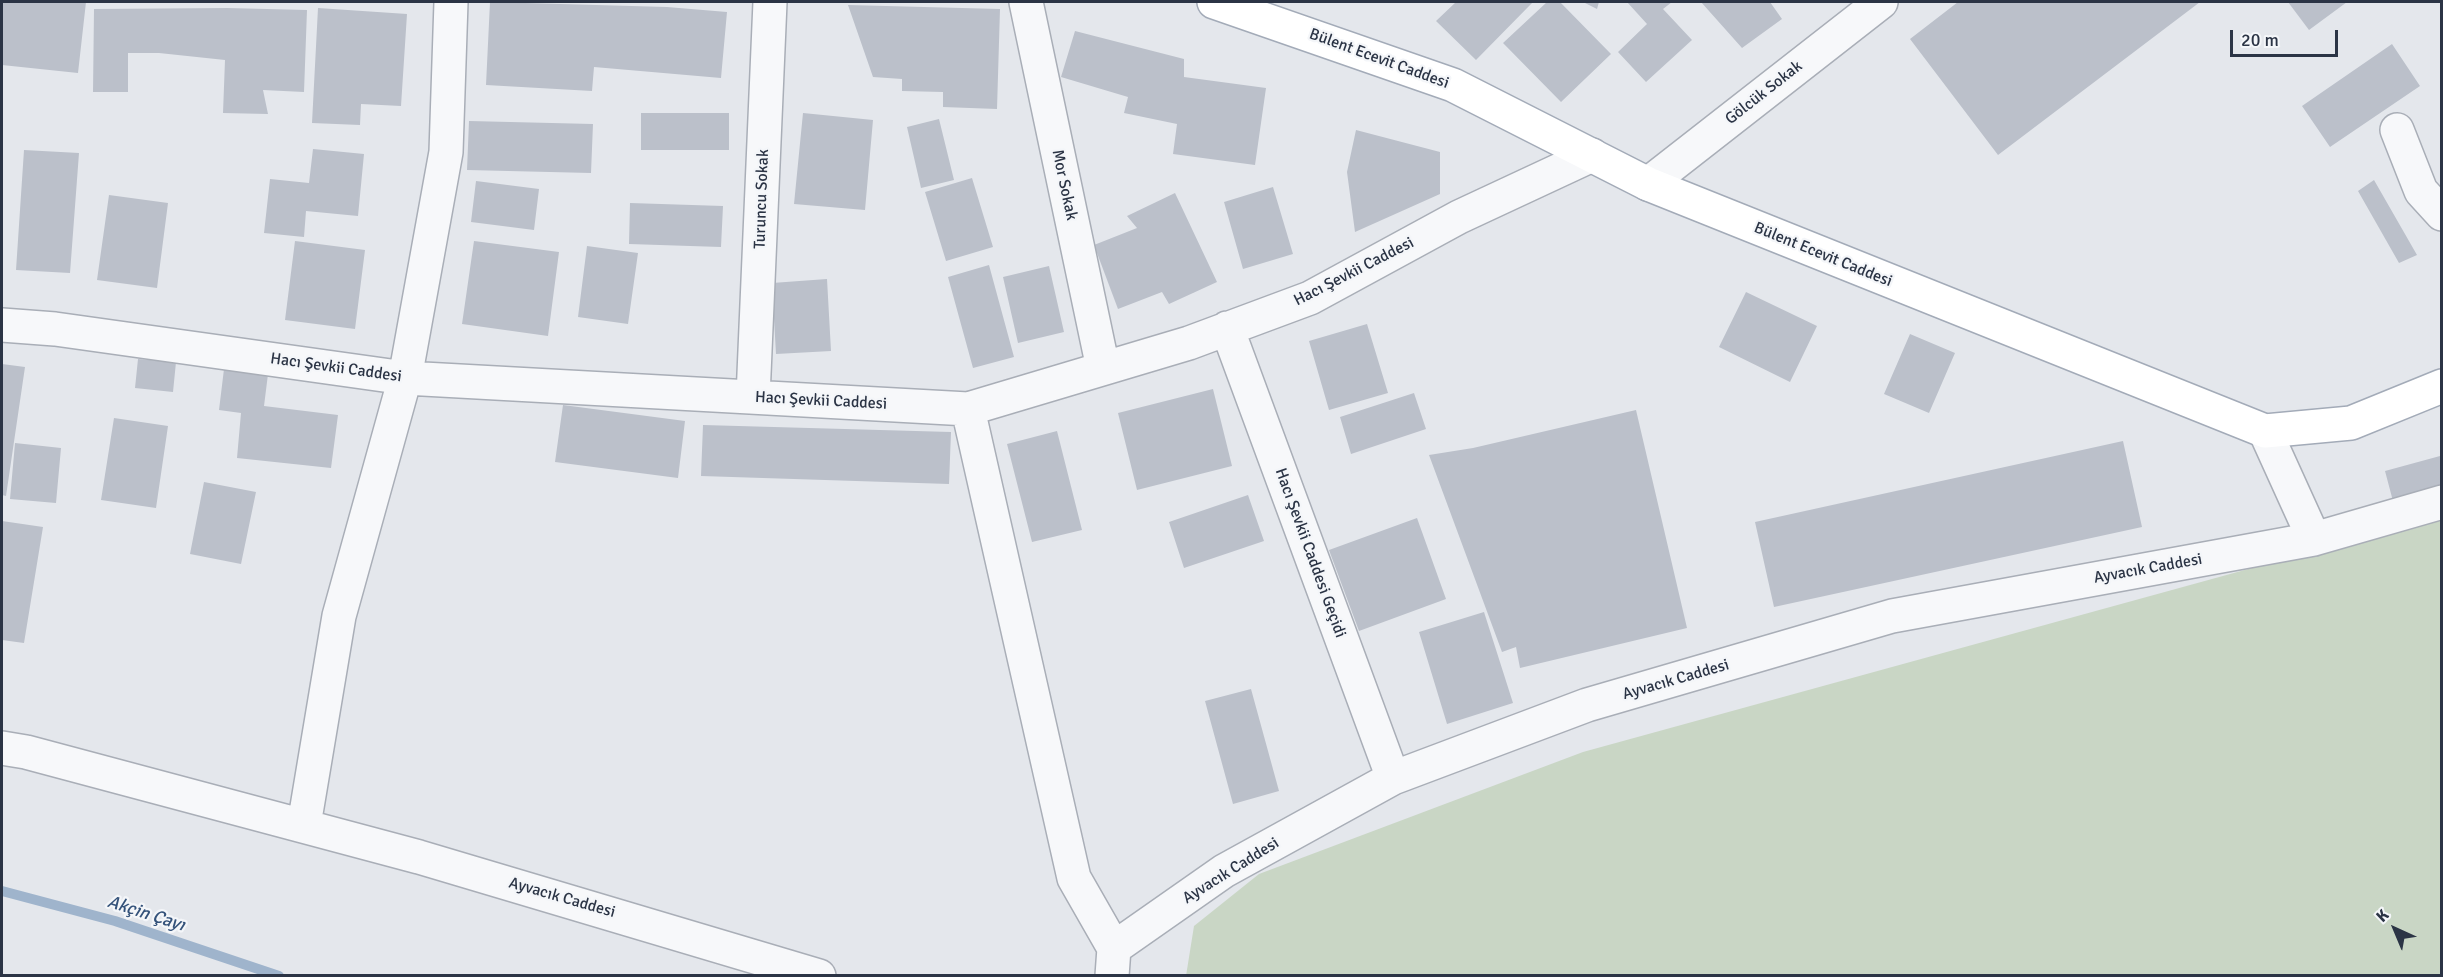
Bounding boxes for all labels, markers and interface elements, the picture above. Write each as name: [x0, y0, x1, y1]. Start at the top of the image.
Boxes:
scale bar: [2233, 18, 2341, 56]
street label: Bülent Ecevit Caddesi: [1306, 25, 1452, 93]
text: 20 m: [2241, 29, 2279, 51]
street label: Gölcük Sokak: [1722, 57, 1806, 129]
street label: Mor Sokak: [1047, 148, 1081, 222]
street label: Turuncu Sokak: [751, 149, 773, 249]
street label: Bülent Ecevit Caddesi: [1751, 218, 1895, 292]
street label: Hacı Şevkii Caddesi: [1291, 233, 1417, 311]
street label: Hacı Şevkii Caddesi: [269, 349, 403, 387]
street label: Hacı Şevkii Caddesi: [754, 388, 888, 414]
street label: Hacı Şevkii Caddesi Geçidi: [1270, 466, 1350, 640]
street label: Ayvacık Caddesi: [2092, 550, 2204, 588]
street label: Ayvacık Caddesi: [1621, 656, 1731, 704]
street label: Ayvacık Caddesi: [1179, 834, 1283, 908]
street label: Ayvacık Caddesi: [507, 874, 617, 922]
water label: Akçin Çayı: [105, 891, 187, 937]
north arrow: [2365, 899, 2425, 959]
text: K: [2372, 905, 2393, 927]

